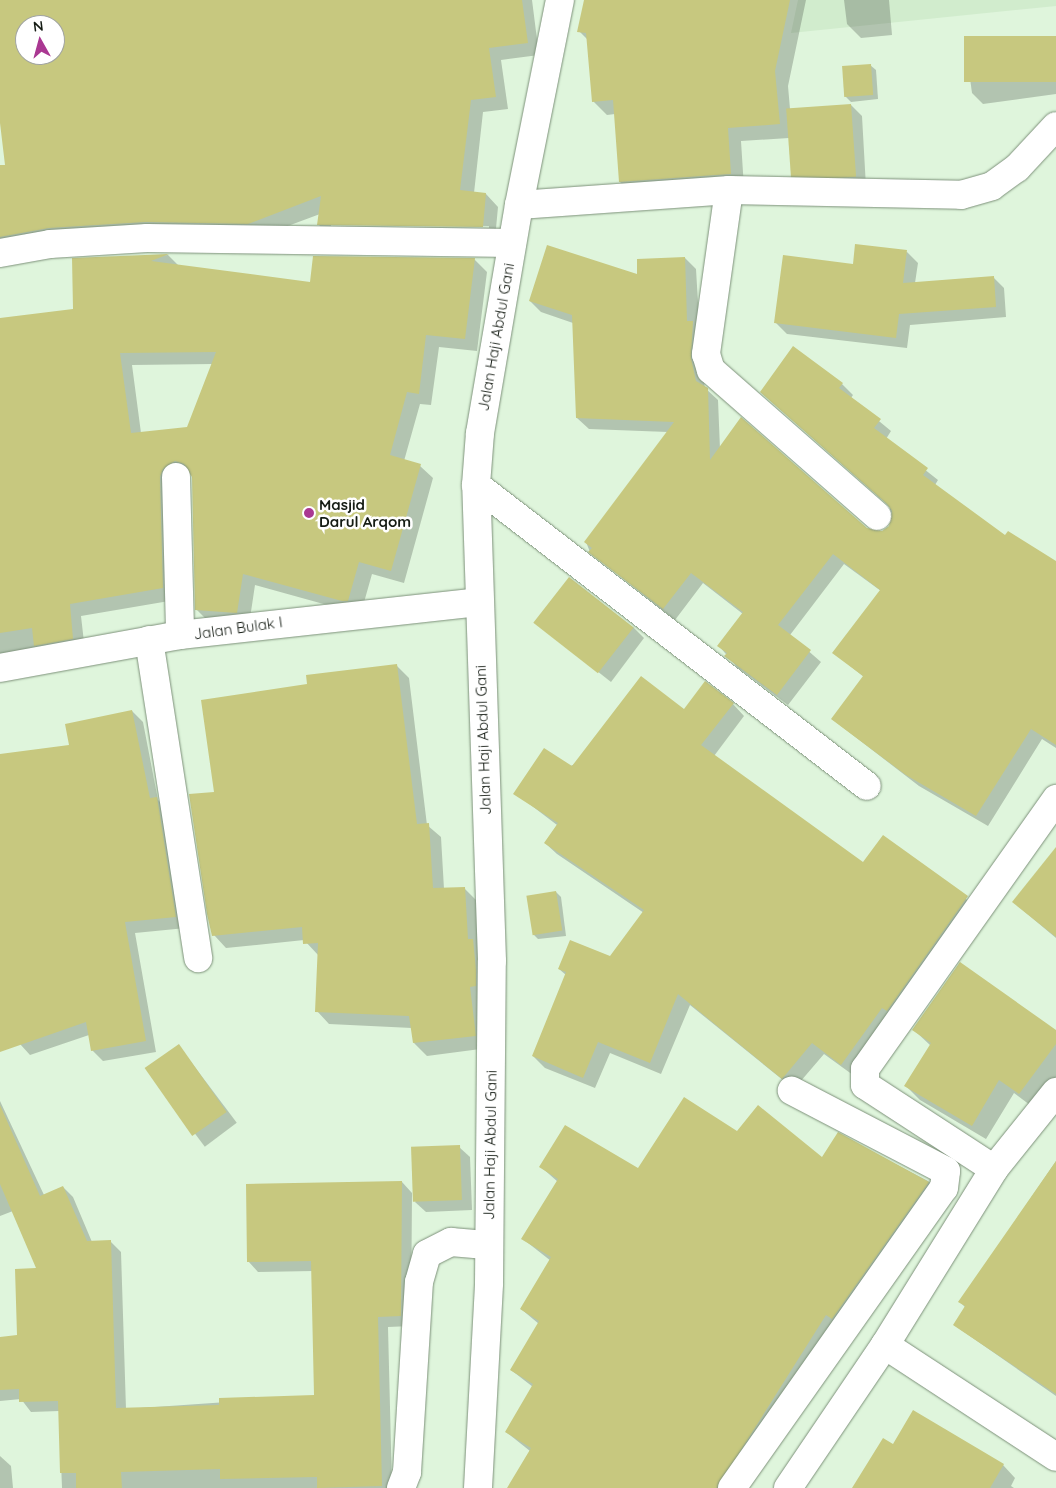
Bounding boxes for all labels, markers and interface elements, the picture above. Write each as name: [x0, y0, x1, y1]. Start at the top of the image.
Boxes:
north arrow: [15, 15, 65, 65]
text: N: [32, 17, 44, 36]
street label: Jalan Haji Abdul Gani: [474, 262, 518, 412]
place label: Masjid Darul Arqom: [319, 495, 411, 530]
marker: Masjid Darul Arqom: [303, 507, 315, 519]
street label: Jalan Bulak I: [192, 613, 284, 643]
street label: Jalan Haji Abdul Gani: [471, 665, 495, 815]
street label: Jalan Haji Abdul Gani: [480, 1070, 500, 1220]

